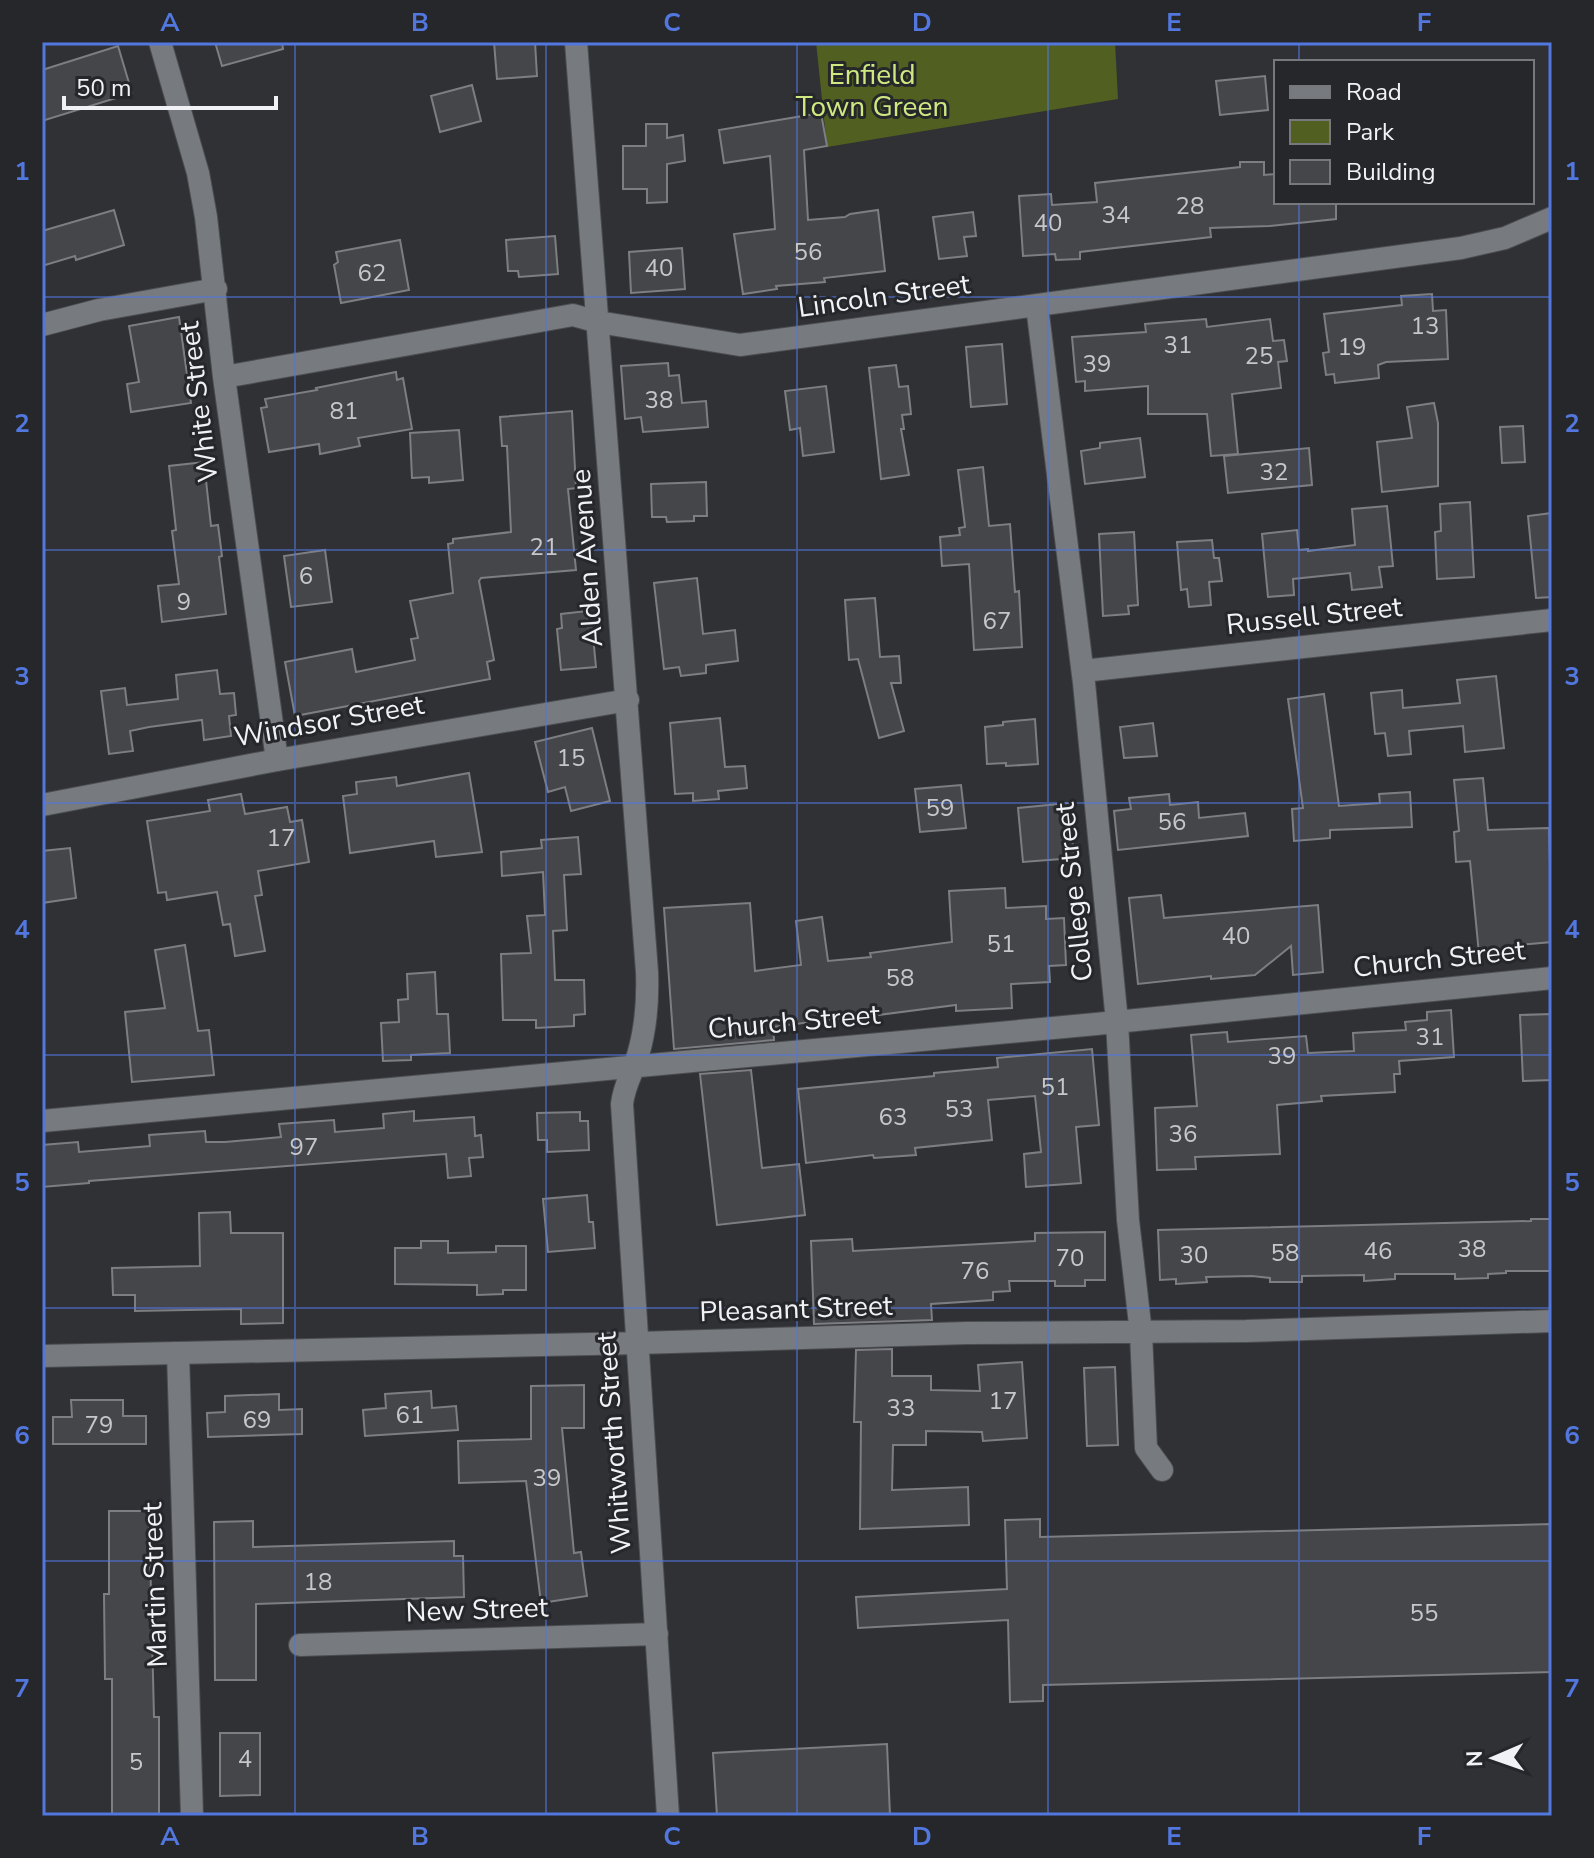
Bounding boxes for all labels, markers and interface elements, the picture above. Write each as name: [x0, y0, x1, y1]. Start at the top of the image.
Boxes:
text: A: [160, 5, 180, 40]
text: B: [411, 5, 429, 40]
text: C: [663, 5, 681, 40]
text: D: [912, 5, 932, 40]
text: E: [1166, 5, 1182, 40]
text: F: [1417, 5, 1431, 40]
park label: Enfield Town Green: [796, 56, 948, 126]
scale bar: [64, 60, 276, 110]
legend: [1274, 60, 1534, 204]
text: 50 m: [76, 72, 132, 104]
text: Road: [1346, 76, 1402, 108]
text: Park: [1346, 116, 1395, 148]
text: 1: [14, 154, 30, 189]
text: 1: [1564, 154, 1580, 189]
text: Building: [1346, 156, 1436, 188]
house number: 28: [1176, 190, 1204, 222]
house number: 34: [1102, 199, 1130, 231]
house number: 40: [1034, 207, 1062, 239]
house number: 56: [794, 236, 822, 268]
house number: 40: [645, 252, 673, 284]
house number: 62: [358, 257, 386, 289]
street label: Lincoln Street: [795, 265, 973, 327]
house number: 13: [1411, 310, 1439, 342]
street label: White Street: [170, 319, 228, 484]
house number: 31: [1164, 329, 1192, 361]
house number: 19: [1338, 331, 1366, 363]
house number: 25: [1245, 340, 1273, 372]
house number: 39: [1083, 348, 1111, 380]
house number: 38: [645, 384, 673, 416]
house number: 81: [330, 395, 358, 427]
text: 2: [14, 406, 30, 441]
text: 2: [1564, 406, 1580, 441]
house number: 32: [1260, 456, 1288, 488]
street label: Alden Avenue: [562, 468, 612, 648]
house number: 21: [530, 531, 558, 563]
house number: 6: [299, 560, 313, 592]
house number: 9: [177, 586, 191, 618]
street label: Russell Street: [1224, 588, 1404, 644]
house number: 67: [983, 605, 1011, 637]
text: 3: [14, 659, 30, 694]
text: 3: [1564, 659, 1580, 694]
street label: Windsor Street: [231, 686, 427, 756]
house number: 15: [557, 742, 585, 774]
house number: 59: [926, 792, 954, 824]
street label: College Street: [1046, 800, 1102, 983]
house number: 56: [1158, 806, 1186, 838]
house number: 17: [267, 822, 295, 854]
text: 4: [14, 912, 30, 947]
text: 4: [1564, 912, 1580, 947]
house number: 40: [1222, 920, 1250, 952]
house number: 51: [987, 928, 1015, 960]
street label: Church Street: [1351, 931, 1527, 987]
house number: 58: [886, 962, 914, 994]
street label: Church Street: [706, 996, 882, 1048]
house number: 31: [1416, 1021, 1444, 1053]
house number: 39: [1268, 1040, 1296, 1072]
house number: 51: [1041, 1071, 1069, 1103]
house number: 53: [945, 1093, 973, 1125]
house number: 63: [879, 1101, 907, 1133]
house number: 36: [1169, 1118, 1197, 1150]
house number: 97: [290, 1131, 318, 1163]
text: 5: [14, 1165, 30, 1200]
text: 5: [1564, 1165, 1580, 1200]
house number: 38: [1458, 1233, 1486, 1265]
house number: 46: [1364, 1235, 1392, 1267]
house number: 58: [1271, 1237, 1299, 1269]
house number: 30: [1180, 1239, 1208, 1271]
house number: 70: [1056, 1242, 1084, 1274]
house number: 76: [961, 1255, 989, 1287]
street label: Pleasant Street: [699, 1287, 893, 1331]
street label: Whitworth Street: [587, 1331, 641, 1555]
house number: 17: [989, 1385, 1017, 1417]
house number: 33: [887, 1392, 915, 1424]
house number: 61: [396, 1399, 424, 1431]
house number: 69: [243, 1404, 271, 1436]
house number: 79: [85, 1409, 113, 1441]
text: 6: [14, 1418, 30, 1453]
text: 6: [1564, 1418, 1580, 1453]
house number: 39: [533, 1462, 561, 1494]
street label: Martin Street: [133, 1502, 177, 1668]
house number: 18: [304, 1566, 332, 1598]
street label: New Street: [405, 1589, 549, 1631]
house number: 55: [1410, 1597, 1438, 1629]
text: 7: [14, 1671, 30, 1706]
text: 7: [1564, 1671, 1580, 1706]
north arrow: [1454, 1718, 1534, 1798]
house number: 4: [238, 1743, 252, 1775]
house number: 5: [129, 1746, 143, 1778]
text: N: [1460, 1750, 1490, 1767]
text: A: [160, 1819, 180, 1854]
text: B: [411, 1819, 429, 1854]
text: C: [663, 1819, 681, 1854]
text: D: [912, 1819, 932, 1854]
text: E: [1166, 1819, 1182, 1854]
text: F: [1417, 1819, 1431, 1854]

